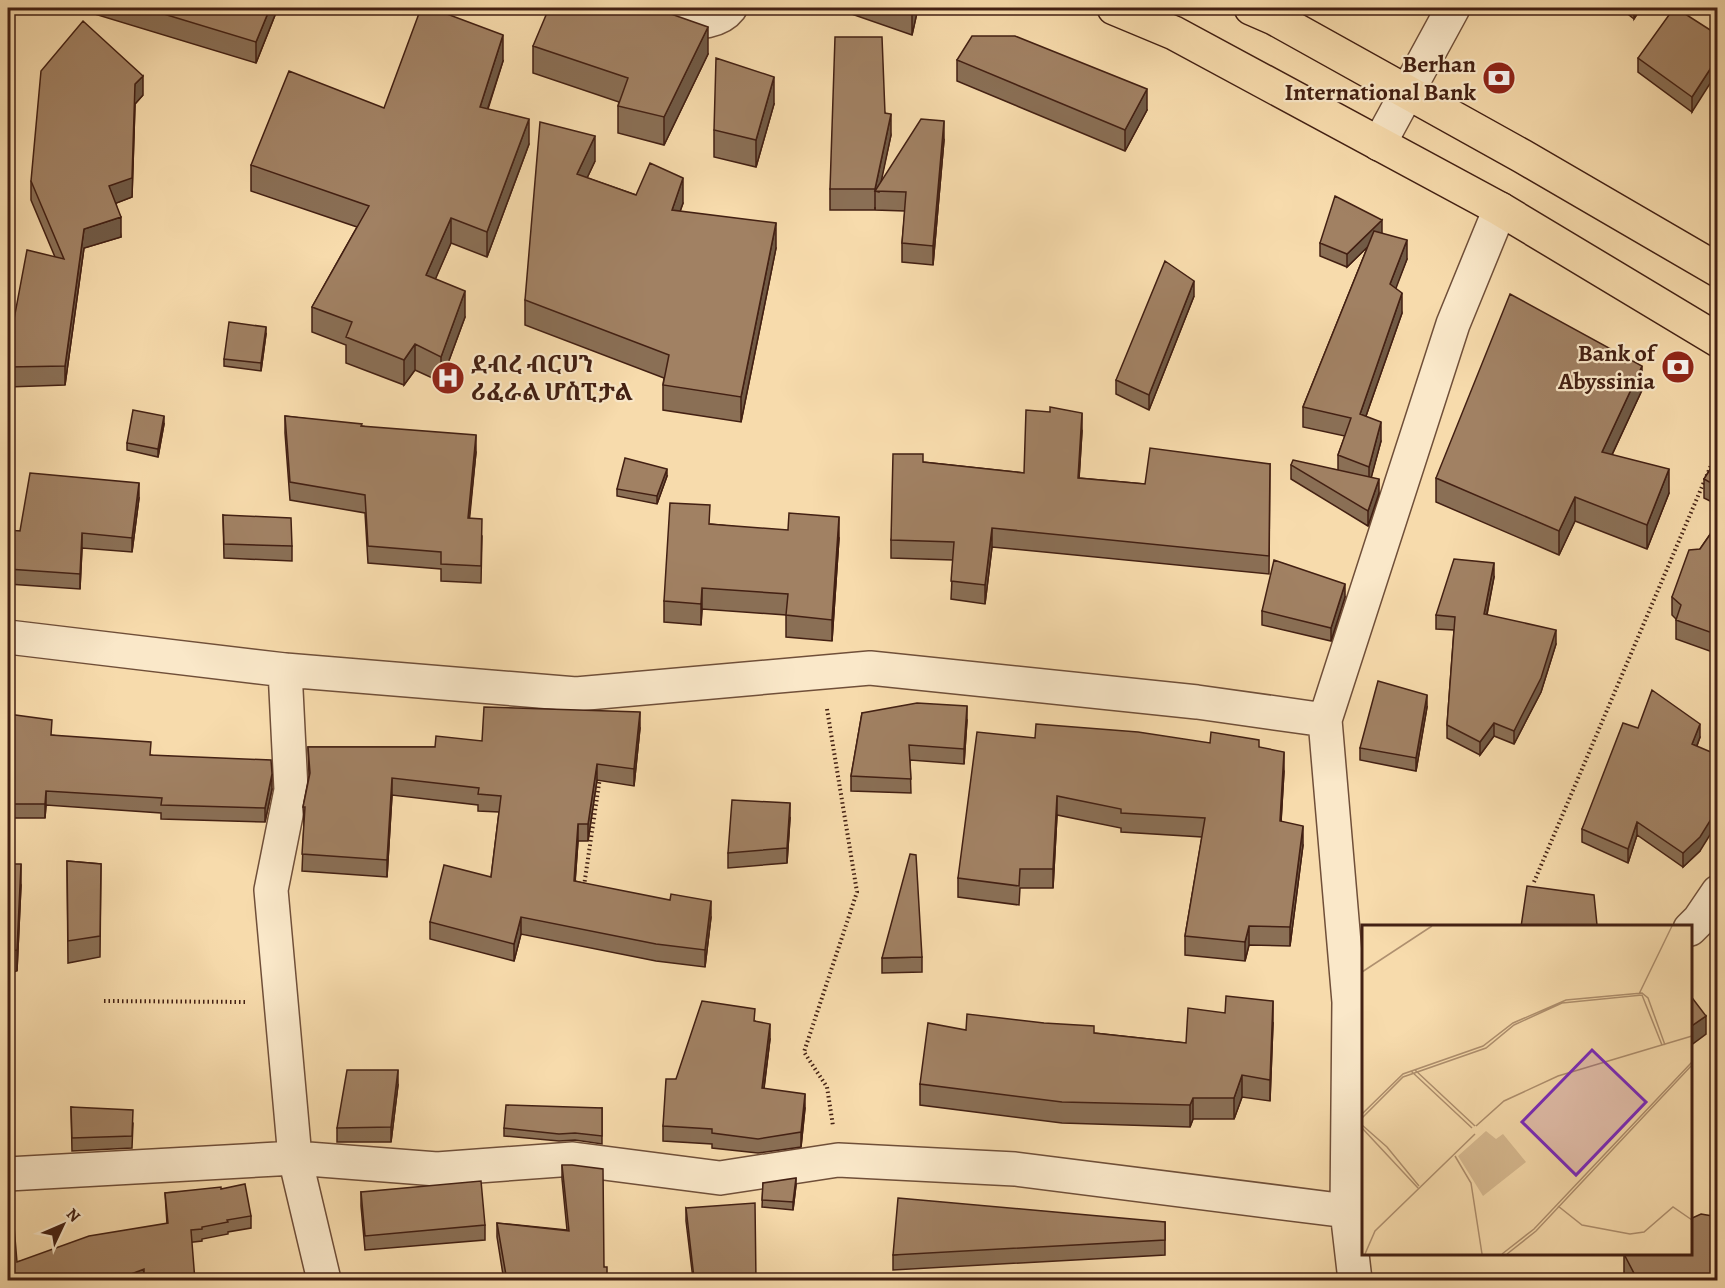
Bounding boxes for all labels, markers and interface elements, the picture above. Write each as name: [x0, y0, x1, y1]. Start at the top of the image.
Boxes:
place label: Berhan International Bank: [1284, 48, 1477, 108]
bank icon: Berhan International Bank: [1481, 60, 1517, 96]
place label: Bank of Abyssinia: [1557, 337, 1659, 397]
place label: ደብረ ብርሀን ሪፈራል ሆስፒታል: [471, 348, 633, 408]
bank icon: Bank of Abyssinia: [1660, 349, 1696, 385]
hospital icon: ደብረ ብርሀን ሪፈራል ሆስፒታል: [430, 360, 466, 396]
inset map: [1362, 925, 1692, 1255]
north arrow: [33, 1195, 93, 1255]
text: N: [61, 1203, 85, 1227]

